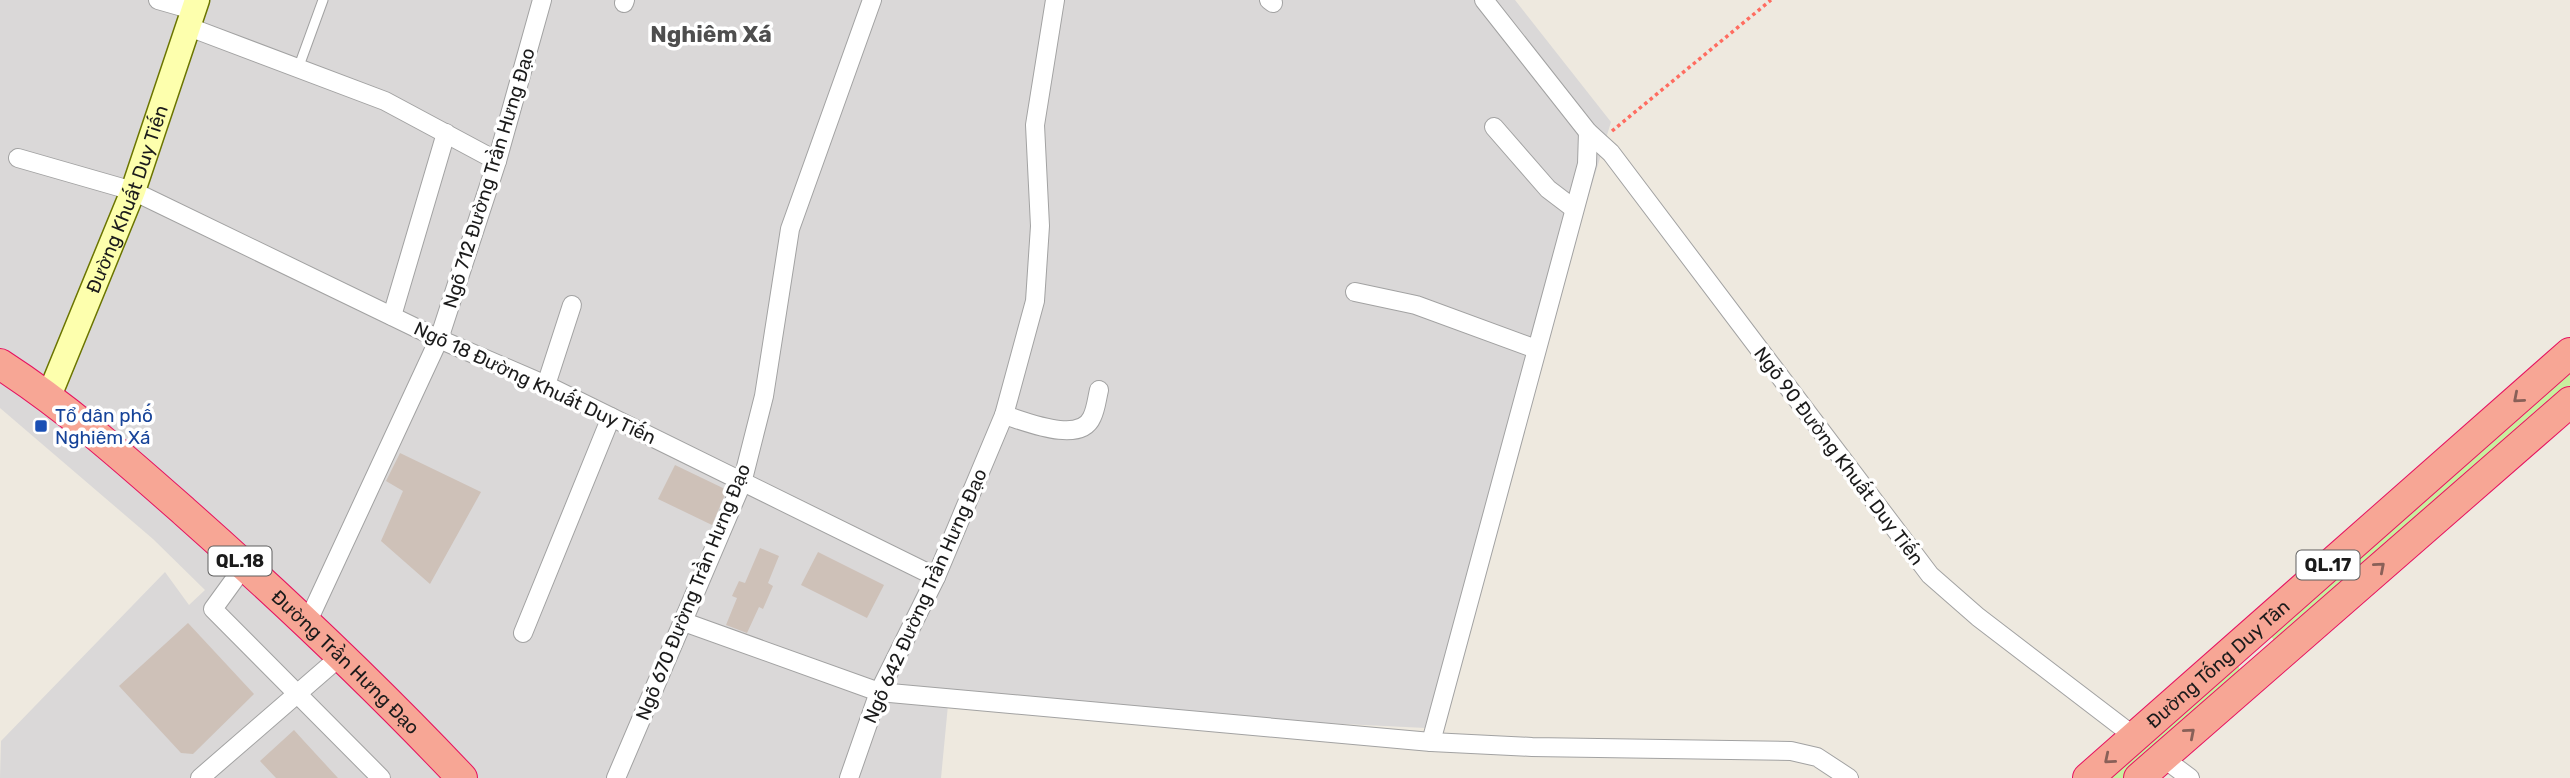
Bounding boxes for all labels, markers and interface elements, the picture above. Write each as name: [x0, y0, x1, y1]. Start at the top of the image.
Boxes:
district label: Nghiêm Xá: [650, 20, 772, 48]
street label: Ngõ 712 Đường Trần Hưng Đạo: [438, 45, 540, 311]
street label: Đường Khuất Duy Tiến: [81, 102, 173, 296]
street label: Ngõ 18 Đường Khuất Duy Tiến: [410, 317, 660, 449]
street label: Ngõ 90 Đường Khuất Duy Tiến: [1749, 342, 1929, 570]
one-way arrow: [2514, 390, 2527, 402]
place label: Tổ dân phố Nghiêm Xá: [55, 403, 153, 449]
marker: Tổ dân phố Nghiêm Xá: [33, 418, 49, 434]
street label: Ngõ 670 Đường Trần Hưng Đạo: [631, 460, 755, 724]
street label: Ngõ 642 Đường Trần Hưng Đạo: [858, 465, 992, 727]
road number: QL.18: [208, 546, 272, 576]
road number: QL.17: [2296, 550, 2360, 580]
one-way arrow: [2372, 563, 2385, 576]
street label: Đường Trần Hưng Đạo: [267, 585, 425, 739]
street label: Đường Tống Duy Tân: [2141, 594, 2294, 733]
one-way arrow: [2182, 729, 2195, 741]
one-way arrow: [2105, 751, 2118, 763]

